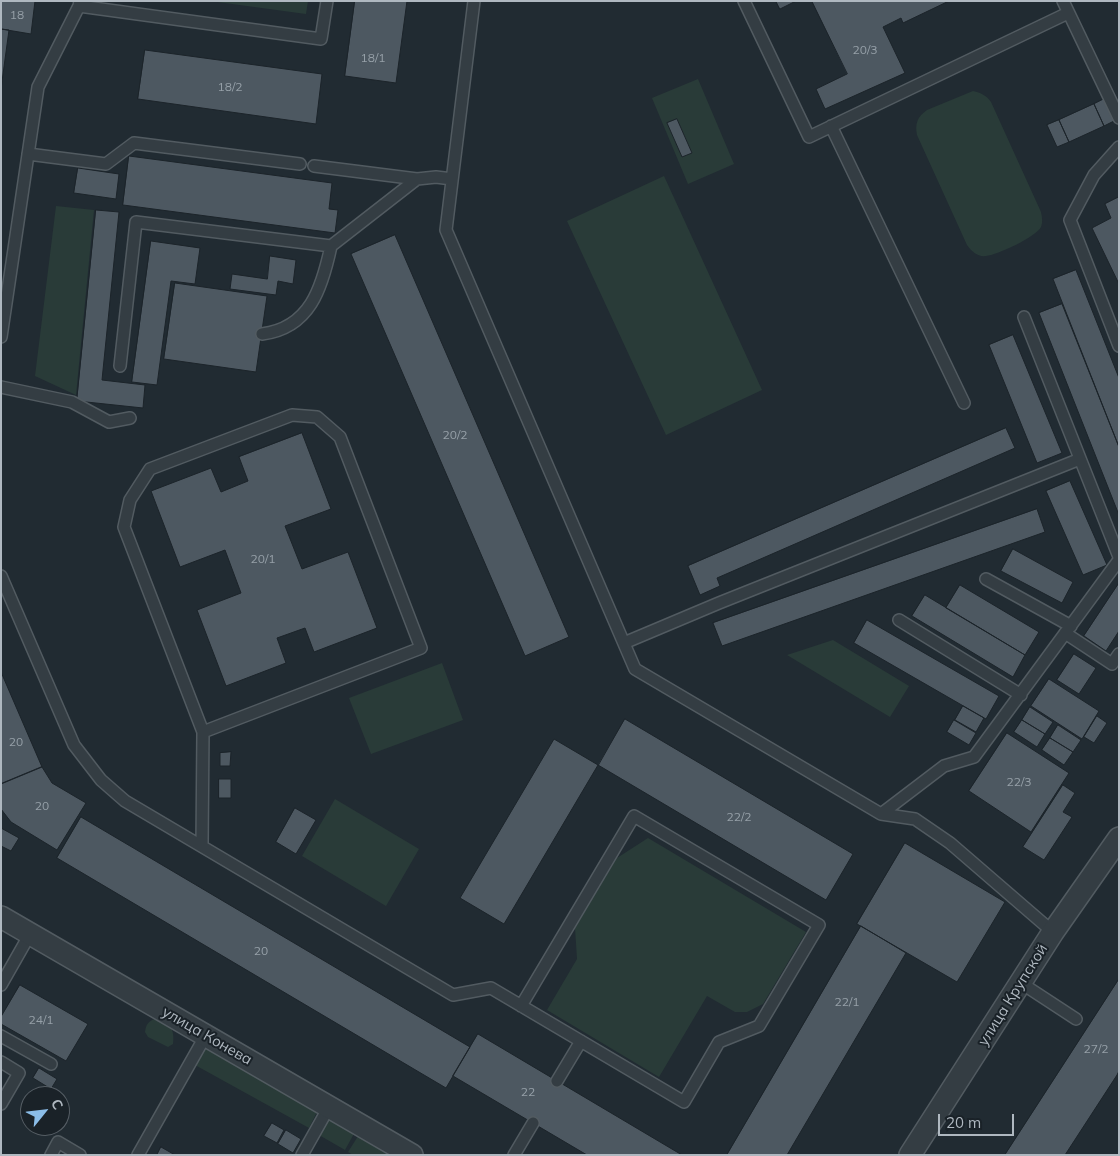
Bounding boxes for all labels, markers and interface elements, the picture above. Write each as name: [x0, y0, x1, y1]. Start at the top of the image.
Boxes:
house number: 18: [10, 8, 24, 22]
house number: 20/3: [852, 43, 878, 57]
house number: 18/1: [360, 51, 386, 65]
house number: 18/2: [217, 80, 243, 94]
house number: 20/2: [442, 428, 468, 442]
house number: 20/1: [250, 552, 276, 566]
house number: 20: [9, 735, 23, 749]
house number: 22/3: [1006, 775, 1032, 789]
house number: 20: [35, 799, 49, 813]
house number: 22/2: [726, 810, 752, 824]
street label: улица Крупской: [974, 941, 1052, 1049]
house number: 20: [254, 944, 268, 958]
house number: 22/1: [834, 995, 860, 1009]
street label: улица Конева: [159, 1003, 255, 1069]
house number: 24/1: [28, 1013, 54, 1027]
house number: 27/2: [1083, 1042, 1109, 1056]
house number: 22: [521, 1085, 535, 1099]
north arrow: [20, 1086, 70, 1136]
text: С: [47, 1096, 67, 1113]
scale bar: [940, 1104, 1016, 1136]
text: 20 m: [946, 1113, 981, 1132]

